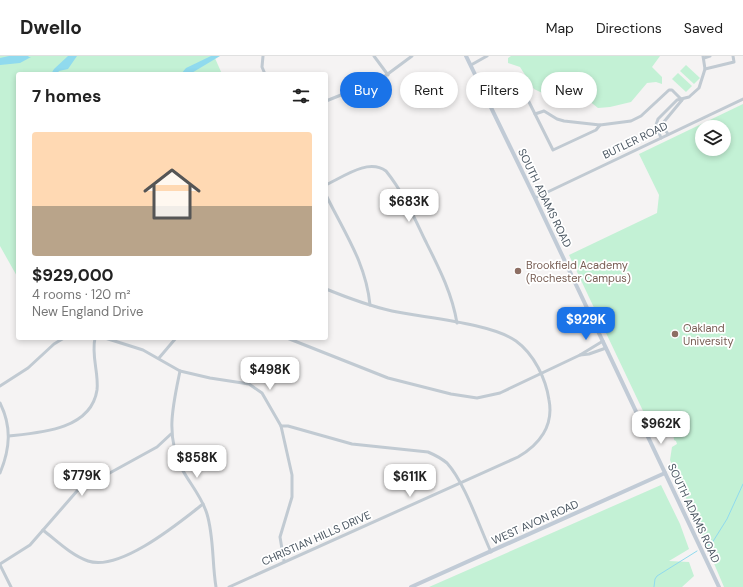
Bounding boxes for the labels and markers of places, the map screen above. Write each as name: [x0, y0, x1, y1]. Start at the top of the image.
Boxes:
pin: $683K: [381, 189, 437, 223]
place label: Brookfield Academy (Rochester Campus): [526, 258, 631, 285]
marker: Brookfield Academy (Rochester Campus): [513, 266, 523, 276]
pin: $929K: [558, 307, 614, 341]
place label: Oakland University: [683, 321, 734, 348]
marker: Oakland University: [670, 329, 680, 339]
pin: $498K: [242, 357, 298, 391]
pin: $962K: [633, 411, 689, 445]
pin: $858K: [169, 445, 225, 479]
pin: $779K: [54, 463, 110, 497]
pin: $611K: [382, 464, 438, 498]

